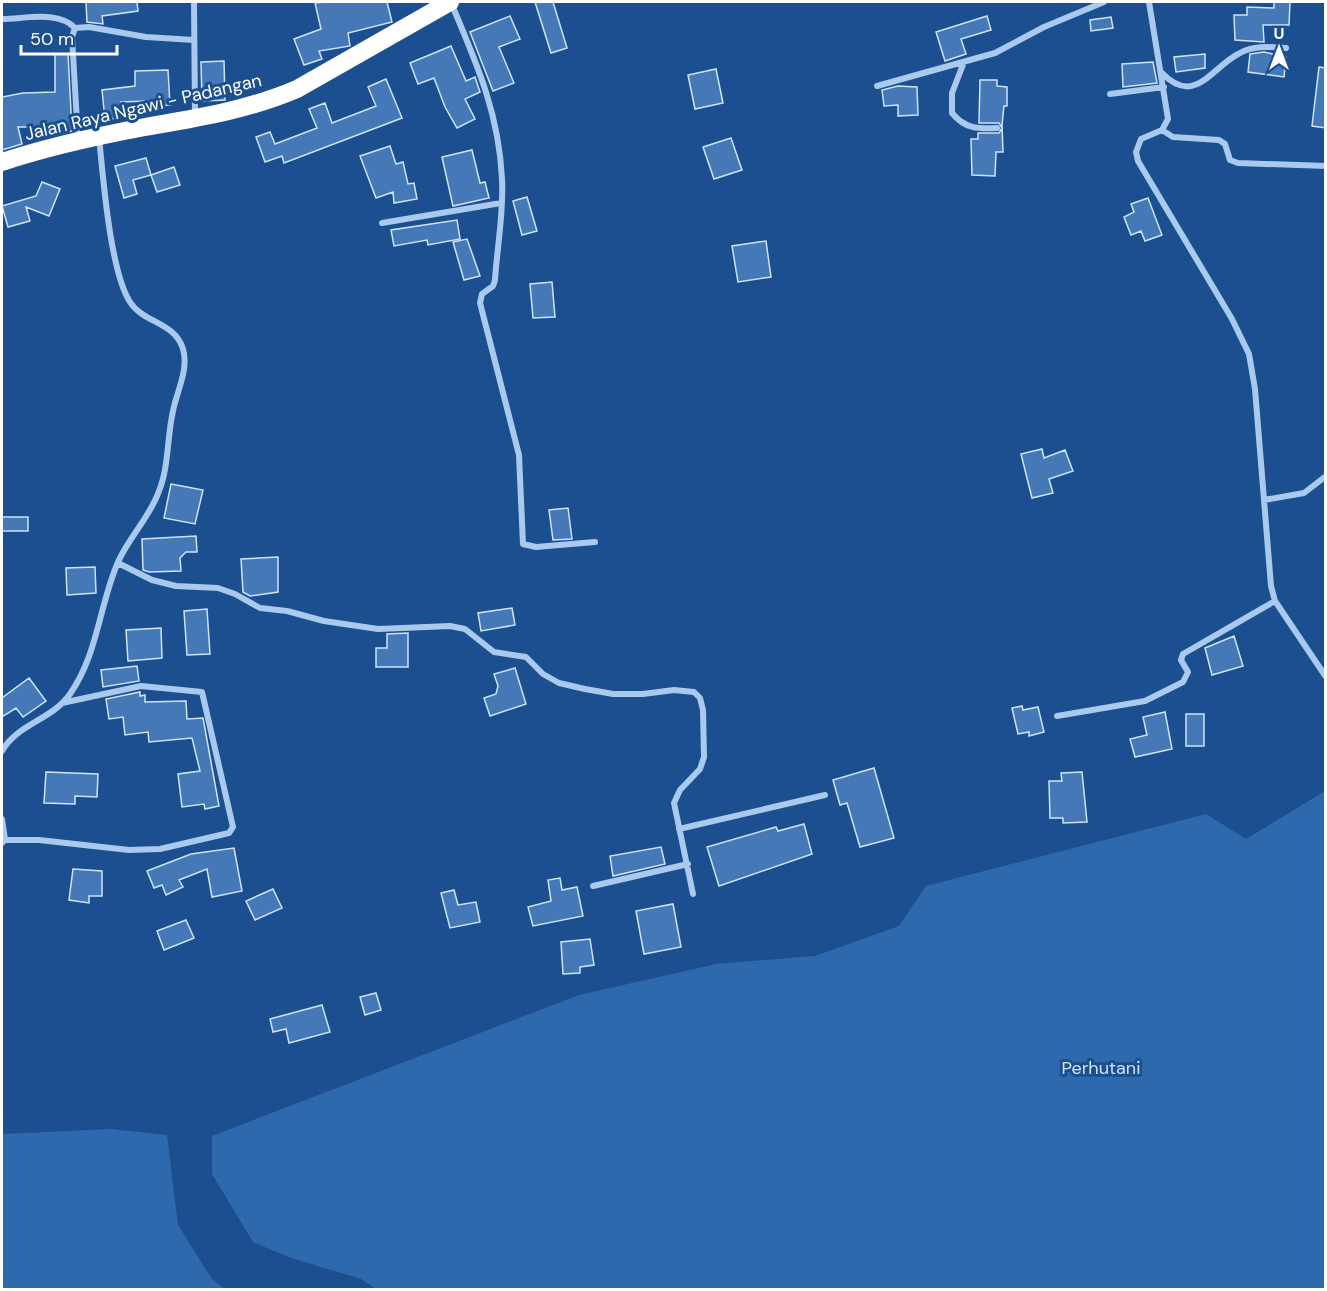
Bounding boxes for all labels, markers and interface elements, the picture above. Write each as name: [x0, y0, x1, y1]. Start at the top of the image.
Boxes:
scale bar: [21, 18, 117, 56]
north arrow: [1249, 18, 1309, 78]
text: U: [1274, 23, 1284, 44]
text: 50 m: [30, 27, 74, 51]
street label: Jalan Raya Ngawi - Padangan: [22, 68, 264, 146]
park label: Perhutani: [1062, 1056, 1140, 1080]

